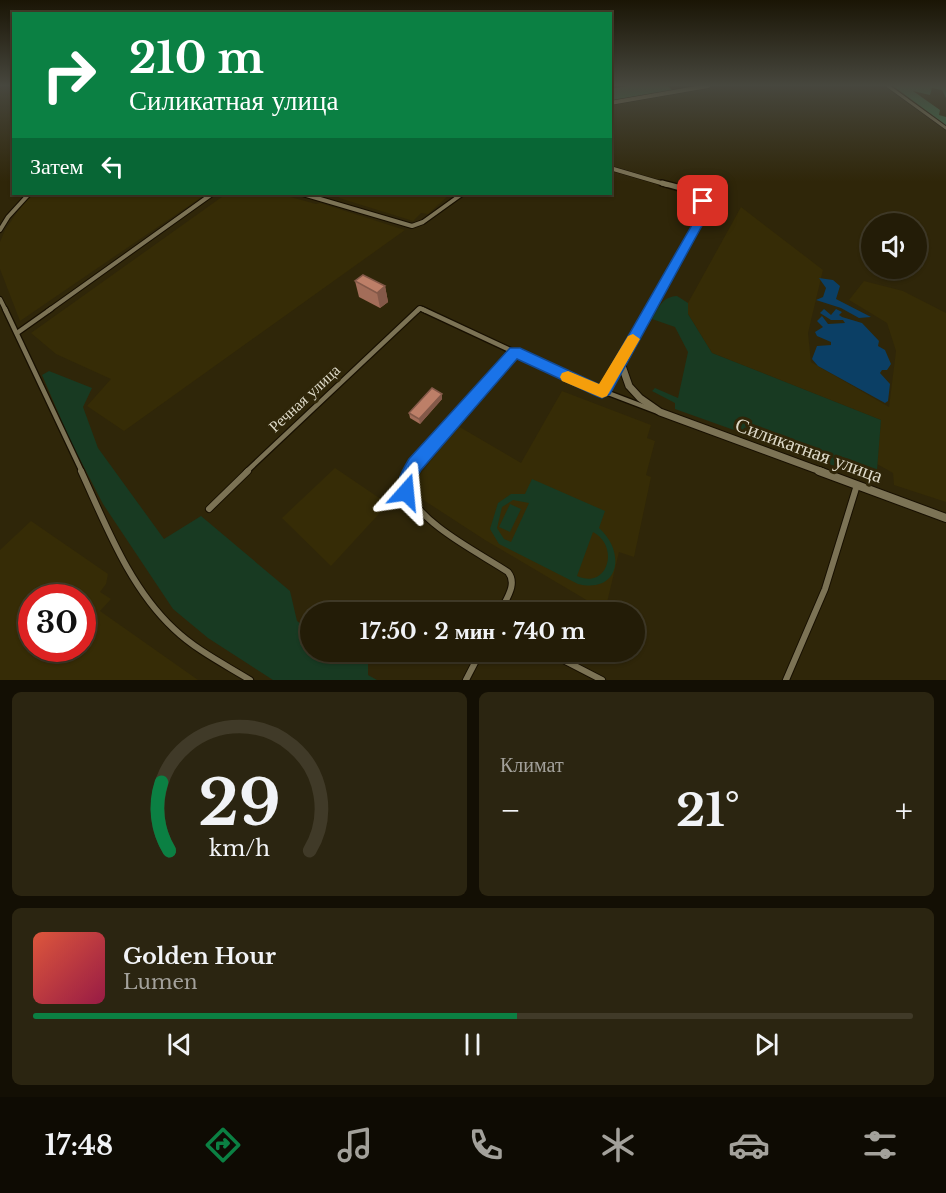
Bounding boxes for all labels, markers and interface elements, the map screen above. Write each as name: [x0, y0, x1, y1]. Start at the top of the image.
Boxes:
text: 210 m: [129, 32, 264, 84]
icon: right: [30, 36, 108, 114]
text: Силикатная улица: [129, 84, 338, 117]
icon: left: [96, 150, 129, 183]
text: Затем: [30, 153, 84, 180]
pin: [677, 175, 728, 226]
icon: arrive: [686, 184, 719, 217]
map controls: [861, 213, 927, 279]
button: sound: [861, 213, 927, 279]
street label: Речная улица: [264, 360, 344, 436]
street label: Силикатная улица: [732, 412, 886, 488]
position arrow: [374, 460, 438, 524]
speed limit sign: 30: [18, 584, 96, 662]
text: 17:50 · 2 мин · 740 m: [360, 618, 585, 645]
text: Климат: [500, 753, 564, 777]
text: 29: [198, 764, 281, 842]
text: 21°: [676, 782, 740, 838]
text: −: [500, 790, 521, 831]
text: +: [895, 790, 913, 831]
text: km/h: [209, 835, 270, 862]
text: Golden Hour: [123, 943, 276, 970]
text: Lumen: [123, 970, 198, 994]
icon: previous: [163, 1028, 196, 1061]
icon: pause: [456, 1028, 489, 1061]
icon: next: [750, 1028, 783, 1061]
icon: directions: [202, 1124, 244, 1166]
icon: music: [334, 1124, 376, 1166]
icon: phone: [465, 1124, 507, 1166]
icon: climate: [597, 1124, 639, 1166]
icon: car: [728, 1124, 770, 1166]
icon: filters: [859, 1124, 901, 1166]
text: 17:48: [45, 1129, 113, 1162]

